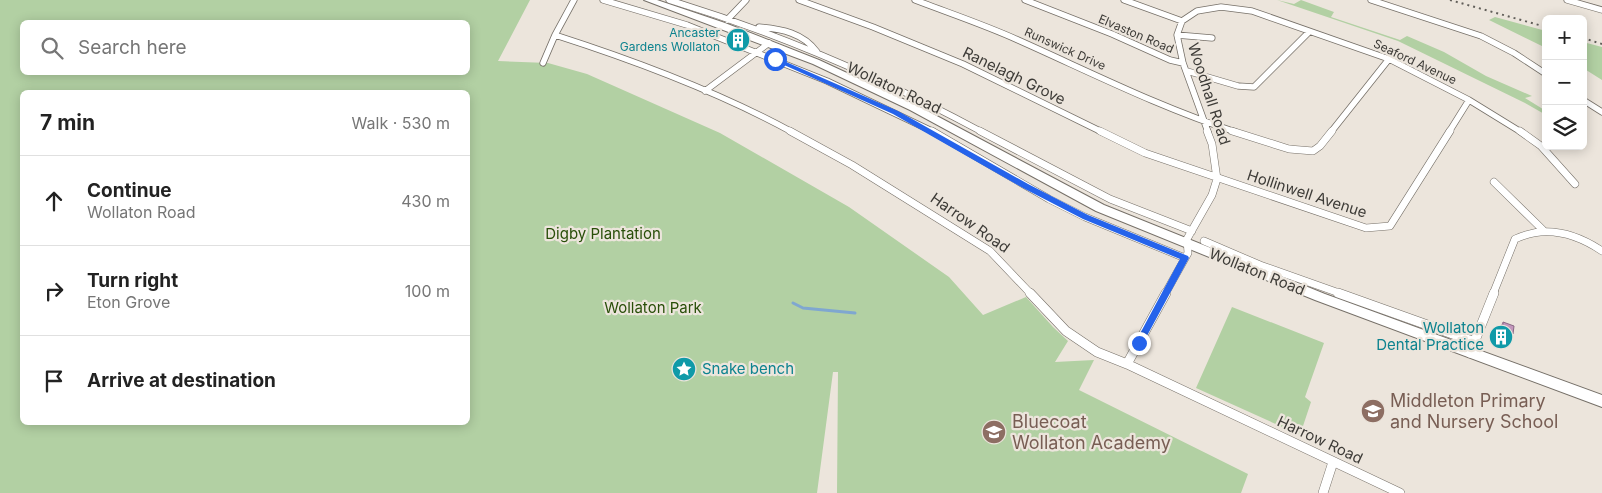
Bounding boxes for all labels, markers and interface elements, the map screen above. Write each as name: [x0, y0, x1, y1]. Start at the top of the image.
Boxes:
street label: Elvaston Road: [1096, 11, 1176, 56]
map controls: [1542, 15, 1587, 150]
button: +: [1542, 15, 1587, 60]
search box: [20, 20, 470, 75]
street label: Runswick Drive: [1022, 24, 1108, 73]
place label: Ancaster Gardens Wollaton: [620, 25, 720, 54]
building icon: Ancaster Gardens Wollaton: [725, 27, 751, 53]
icon: search: [38, 34, 66, 62]
text: Search here: [78, 36, 187, 59]
street label: Seaford Avenue: [1371, 36, 1459, 87]
street label: Woodhall Road: [1184, 40, 1235, 147]
street label: Ranelagh Grove: [960, 42, 1069, 109]
route start: [764, 48, 787, 71]
street label: Wollaton Road: [844, 57, 944, 118]
button: −: [1542, 60, 1587, 105]
button: layers: [1542, 105, 1587, 150]
text: 7 min: [40, 110, 95, 135]
text: Walk · 530 m: [352, 113, 450, 133]
street label: Hollinwell Avenue: [1245, 165, 1369, 222]
text: Continue: [87, 179, 172, 202]
icon: ahead: [40, 187, 68, 215]
street label: Harrow Road: [927, 188, 1014, 257]
text: 430 m: [401, 191, 450, 211]
text: Wollaton Road: [87, 202, 196, 222]
park label: Digby Plantation: [545, 224, 661, 243]
street label: Wollaton Road: [1206, 244, 1308, 299]
text: Turn right: [87, 269, 178, 292]
icon: right: [40, 277, 68, 305]
text: 100 m: [405, 281, 450, 301]
text: Eton Grove: [87, 292, 170, 312]
park label: Wollaton Park: [604, 298, 703, 317]
place label: Wollaton Dental Practice: [1376, 318, 1484, 354]
building icon: Wollaton Dental Practice: [1488, 324, 1514, 350]
route end: [1128, 332, 1151, 355]
place icon: Snake bench: [671, 356, 697, 382]
place label: Snake bench: [702, 359, 794, 378]
icon: arrive: [40, 367, 68, 395]
text: Arrive at destination: [87, 369, 276, 392]
place label: Middleton Primary and Nursery School: [1390, 390, 1558, 432]
school or university icon: Middleton Primary and Nursery School: [1360, 398, 1386, 424]
place label: Bluecoat Wollaton Academy: [1012, 411, 1171, 453]
street label: Harrow Road: [1274, 411, 1366, 468]
school or university icon: Bluecoat Wollaton Academy: [981, 419, 1007, 445]

